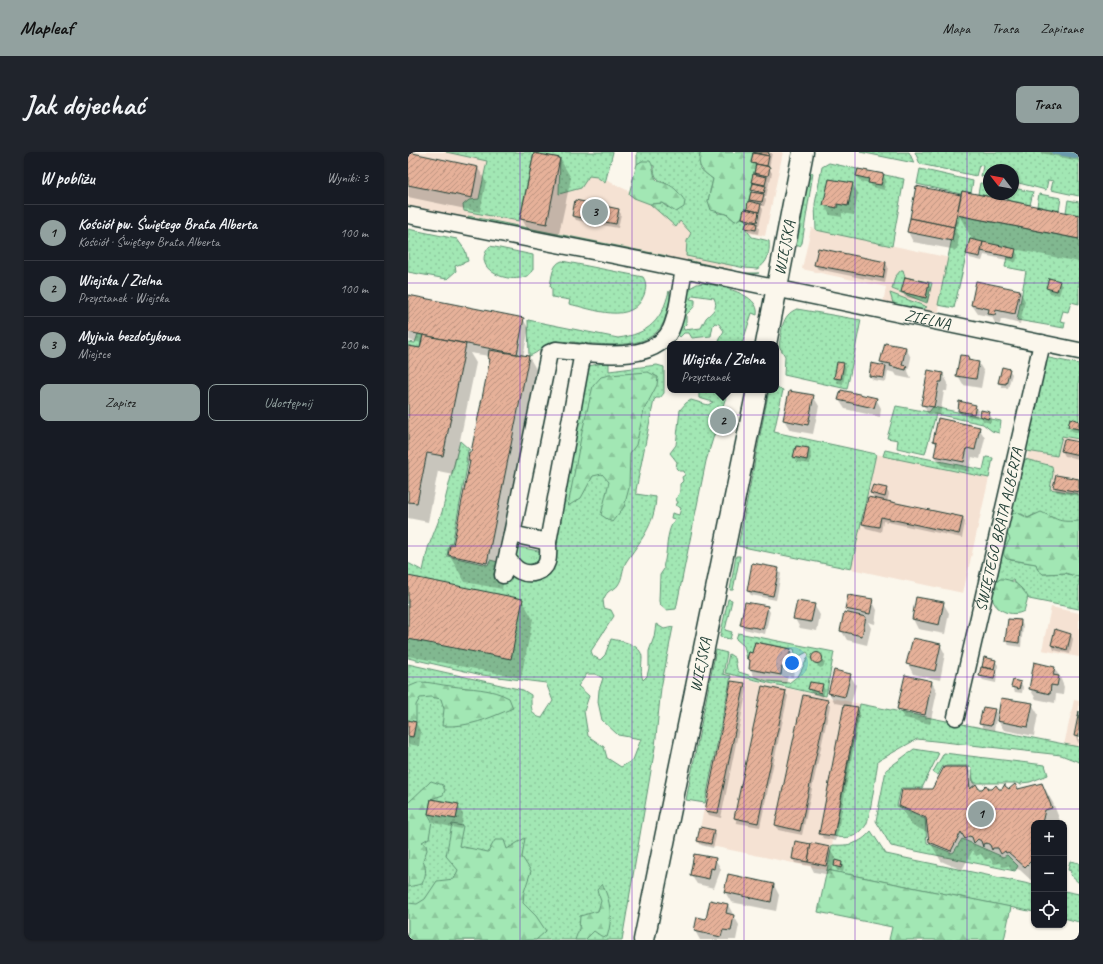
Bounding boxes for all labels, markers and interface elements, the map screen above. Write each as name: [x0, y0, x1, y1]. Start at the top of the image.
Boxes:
text: Mapleaf: [20, 16, 73, 40]
text: Mapa: [943, 20, 970, 37]
text: Trasa: [992, 20, 1019, 37]
text: Zapisane: [1041, 20, 1083, 37]
button: Trasa: [1016, 86, 1079, 123]
text: Jak dojechać: [24, 87, 145, 122]
north arrow: [983, 164, 1019, 200]
text: W pobliżu: [40, 168, 95, 189]
text: Wyniki: 3: [327, 170, 368, 186]
pin: 3: [582, 197, 608, 227]
text: Kościół pw. Świętego Brata Alberta: [78, 215, 257, 234]
street label: WIEJSKA: [770, 218, 800, 277]
text: 1: [50, 225, 56, 241]
text: 100 m: [340, 225, 368, 241]
text: Kościół · Świętego Brata Alberta: [78, 234, 220, 250]
text: Wiejska / Zielna: [78, 271, 161, 290]
text: 2: [50, 281, 56, 297]
text: 100 m: [340, 281, 368, 297]
text: Przystanek · Wiejska: [78, 290, 169, 306]
street label: ZIELNA: [903, 305, 953, 334]
text: Myjnia bezdotykowa: [78, 327, 180, 346]
text: 3: [50, 337, 56, 353]
text: 200 m: [340, 337, 368, 353]
popup: [667, 341, 779, 393]
text: Miejsce: [78, 346, 110, 362]
text: Wiejska / Zielna: [681, 350, 765, 369]
text: Przystanek: [681, 369, 730, 385]
button: Zapisz: [40, 384, 200, 421]
button: Udostępnij: [208, 384, 368, 421]
pin: 2: [710, 406, 736, 436]
street label: ŚWIĘTEGO BRATA ALBERTA: [971, 445, 1028, 613]
street label: WIEJSKA: [685, 635, 716, 694]
your location: [782, 653, 802, 673]
pin: 1: [968, 799, 994, 829]
map controls: [1031, 820, 1067, 928]
button: +: [1031, 820, 1067, 856]
button: −: [1031, 856, 1067, 892]
button: locate: [1031, 892, 1067, 928]

